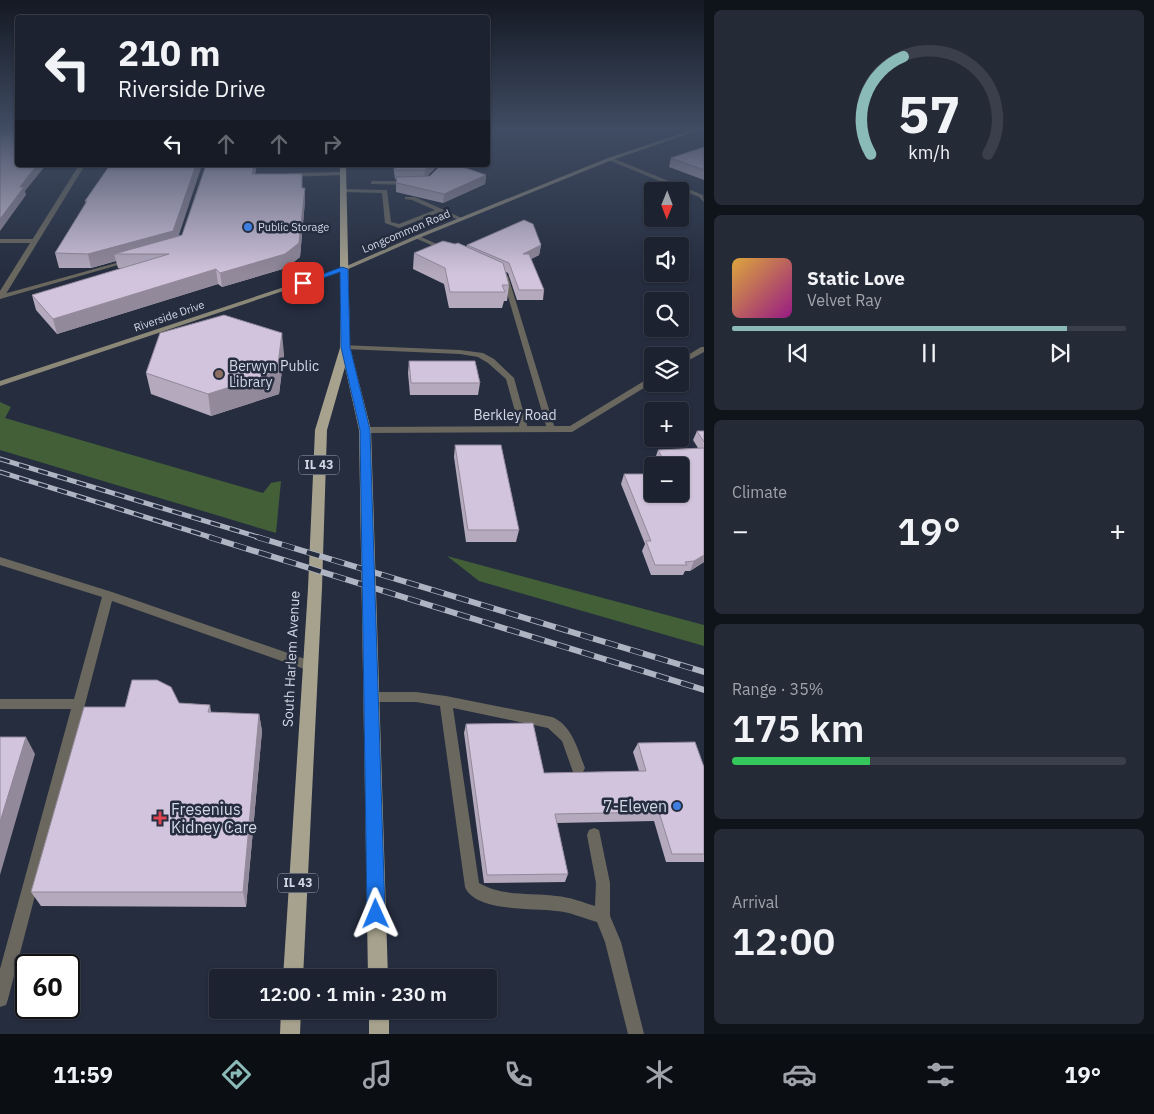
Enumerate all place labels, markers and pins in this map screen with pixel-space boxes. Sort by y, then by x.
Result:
place label: Public Storage [258,220,329,234]
marker: Public Storage [242,221,254,233]
pin [282,262,324,304]
place label: Berwyn Public Library [229,357,319,391]
marker: Berwyn Public Library [213,368,225,380]
place label: 7-Eleven [603,796,667,816]
place label: Fresenius Kidney Care [171,799,257,837]
marker: 7-Eleven [671,800,683,812]
marker: Fresenius Kidney Care [153,811,167,825]

